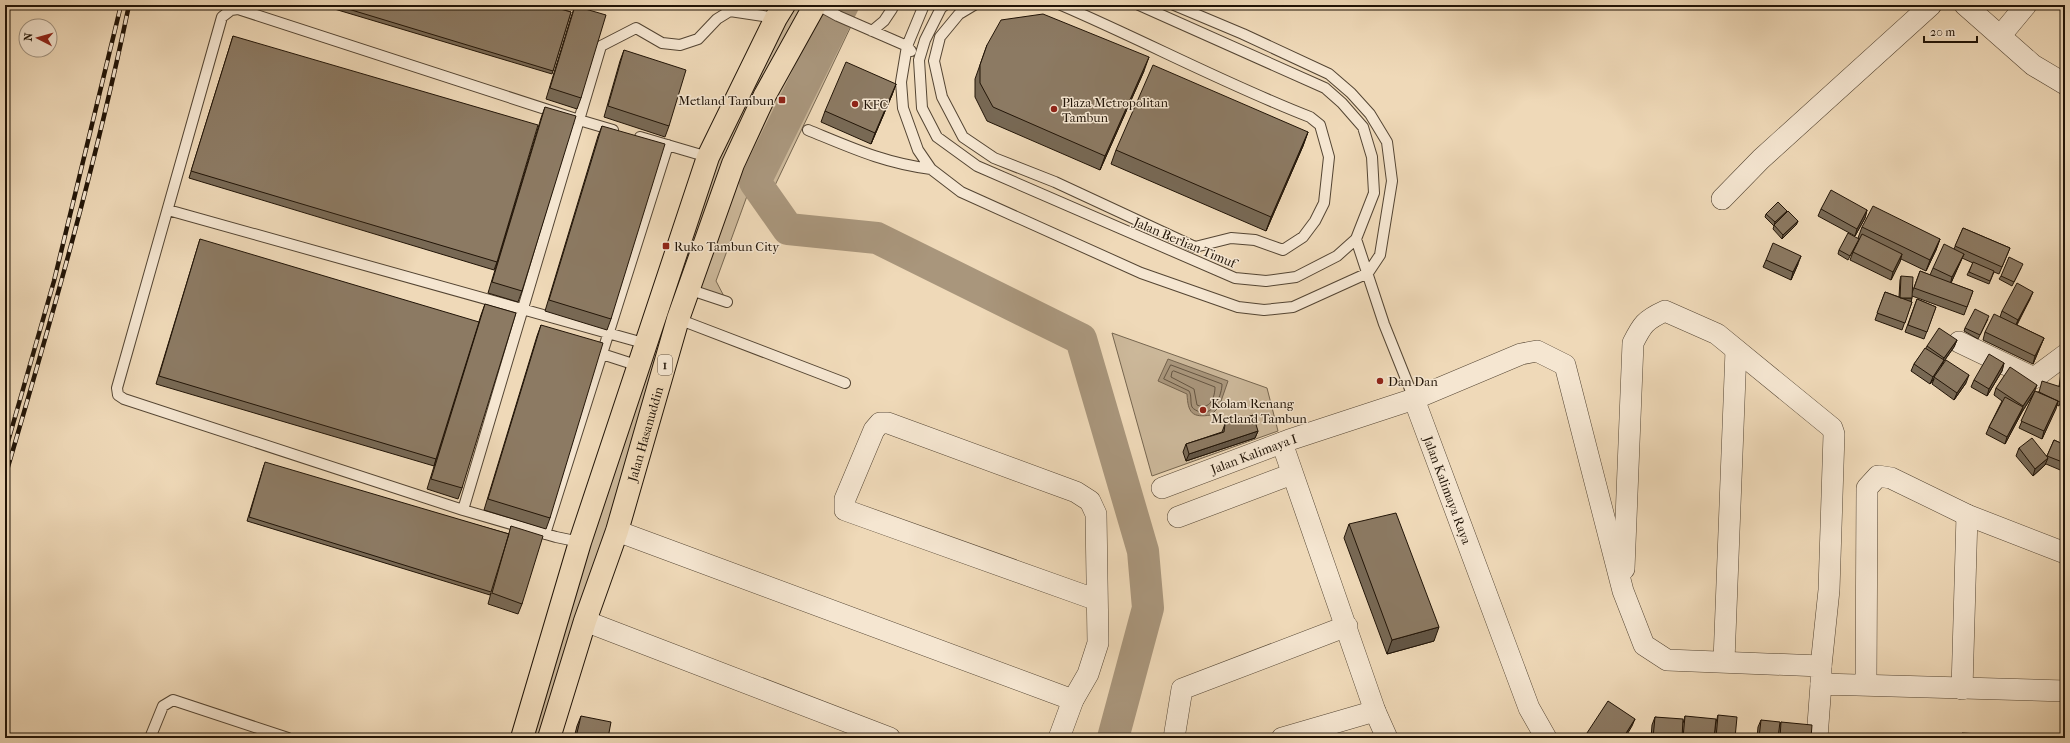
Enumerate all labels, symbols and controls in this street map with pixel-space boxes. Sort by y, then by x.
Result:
north arrow [18,18,58,58]
scale bar [1924,18,1977,44]
text: 20 m [1930,25,1955,39]
text: N [22,32,36,42]
place label: Metland Tambun [678,93,774,108]
marker: Metland Tambun [777,95,787,105]
place label: Plaza Metropolitan Tambun [1062,95,1168,125]
place label: KFC [863,97,888,112]
marker: KFC [850,99,860,109]
marker: Plaza Metropolitan Tambun [1049,104,1059,114]
street label: Jalan Berlian Timuf [1131,214,1241,272]
place label: Ruko Tambun City [674,239,780,254]
marker: Ruko Tambun City [661,241,671,251]
road number: 1 [658,355,672,375]
place label: Dan Dan [1388,374,1438,389]
marker: Dan Dan [1375,376,1385,386]
street label: Jalan Hasanuddin [624,384,666,484]
place label: Kolam Renang Metland Tambun [1211,396,1307,426]
marker: Kolam Renang Metland Tambun [1198,405,1208,415]
street label: Jalan Kalimaya I [1208,431,1299,477]
street label: Jalan Kalimaya Raya [1420,433,1475,547]

